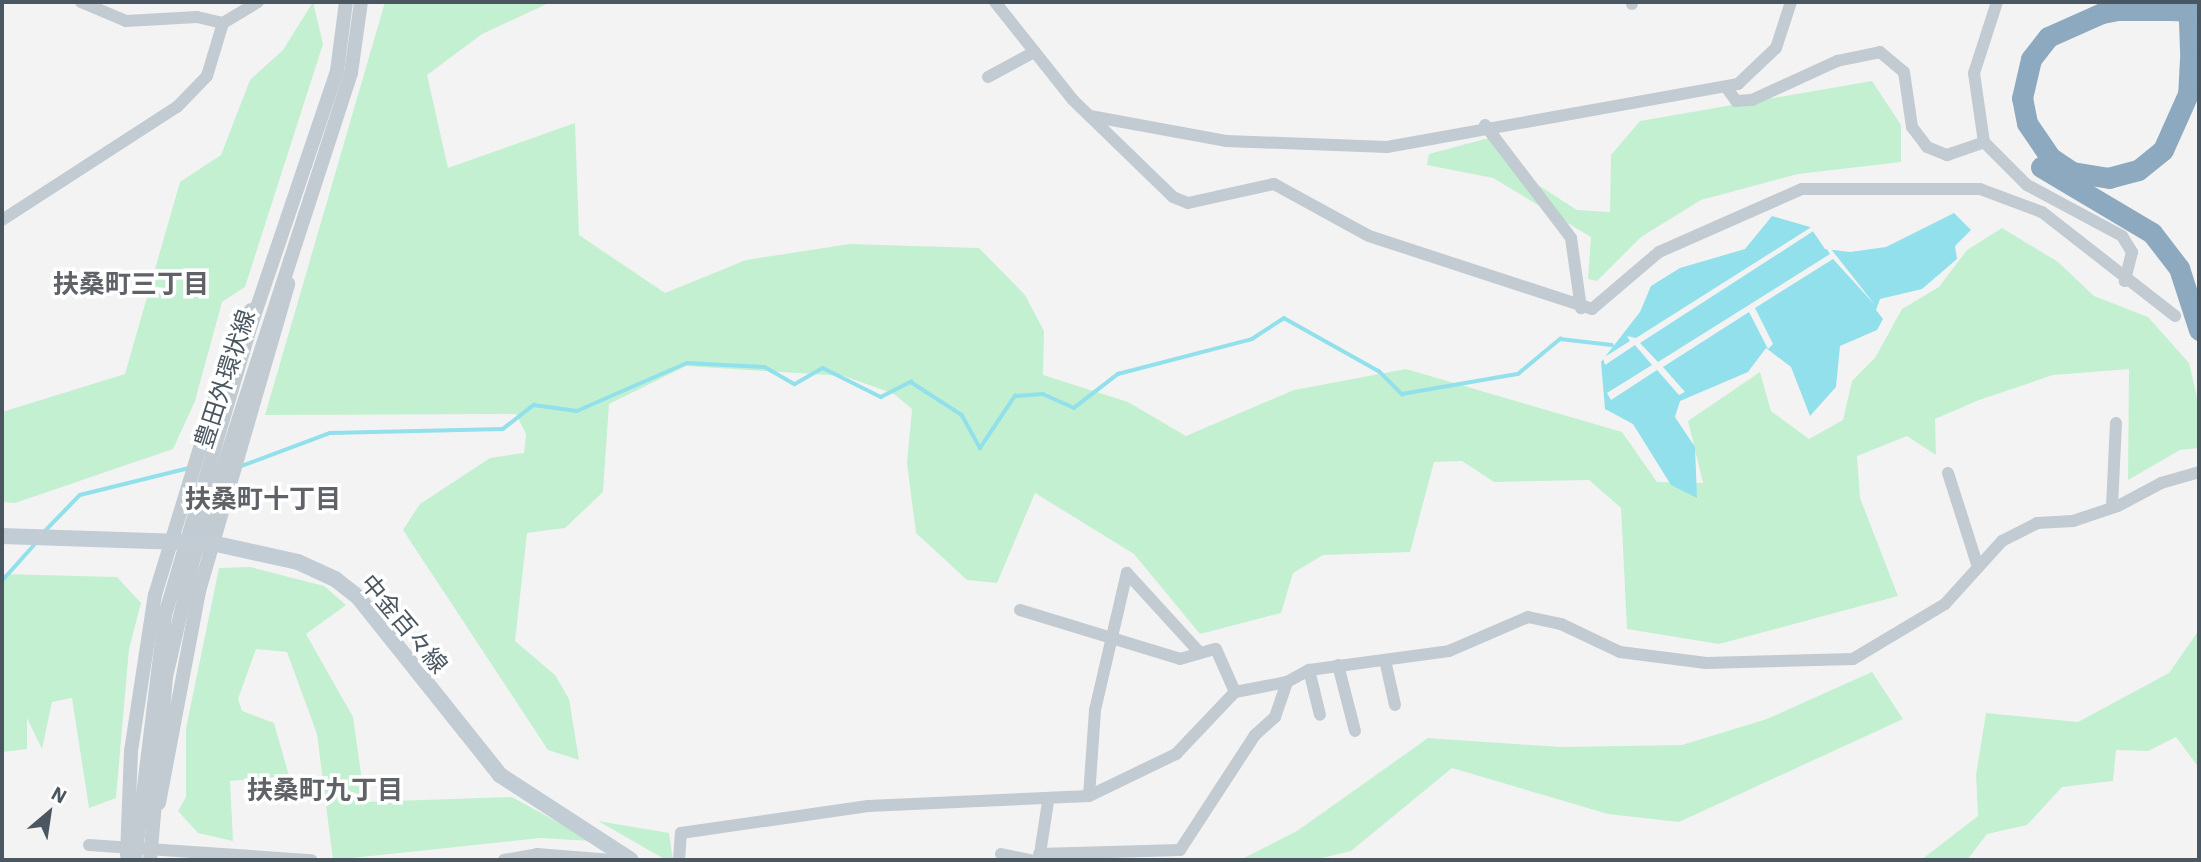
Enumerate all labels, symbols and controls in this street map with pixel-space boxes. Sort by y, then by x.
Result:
district label: 扶桑町三丁目 [53,268,209,300]
street label: 豊田外環状線 [189,306,261,452]
district label: 扶桑町十丁目 [185,483,341,515]
street label: 中金百々線 [354,569,454,679]
district label: 扶桑町九丁目 [247,774,403,806]
north arrow [14,778,84,848]
text: N [47,781,71,808]

